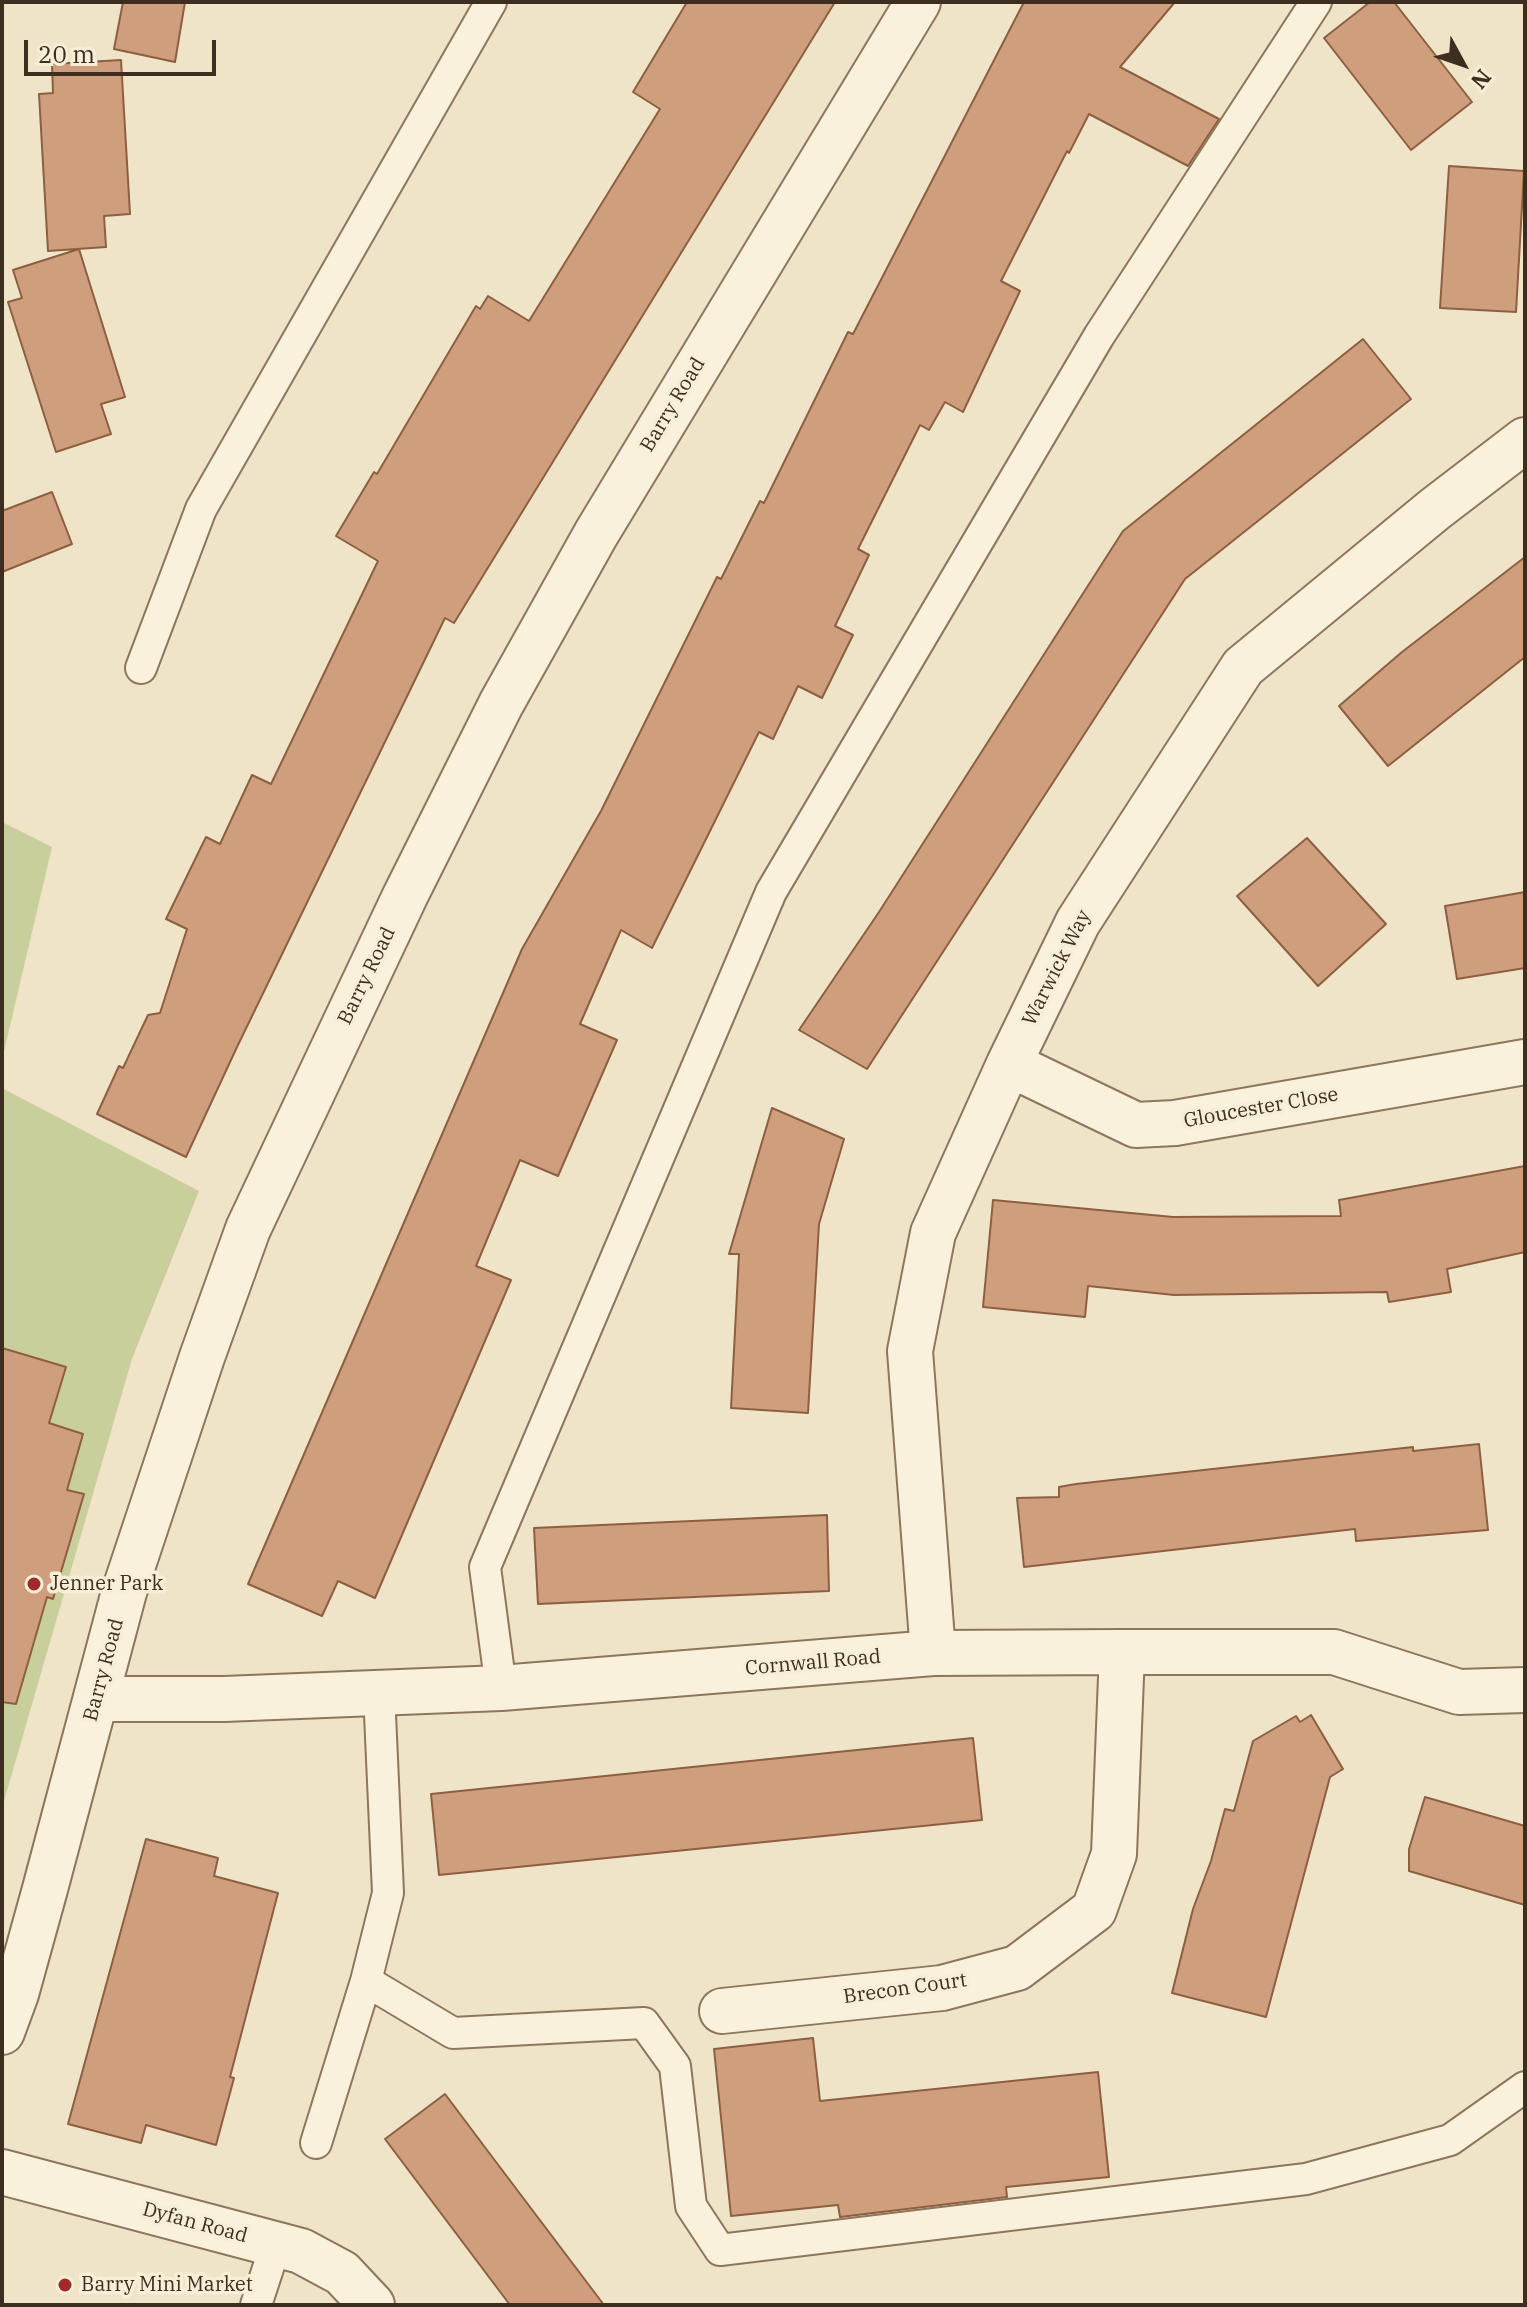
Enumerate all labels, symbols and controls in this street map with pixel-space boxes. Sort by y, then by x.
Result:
scale bar [28,24,220,74]
north arrow [1423,24,1503,104]
text: 20 m [38,38,95,70]
text: N [1465,64,1498,96]
street label: Barry Road [636,354,710,456]
street label: Warwick Way [1018,906,1096,1030]
street label: Barry Road [333,923,401,1029]
street label: Gloucester Close [1182,1083,1340,1133]
place label: Jenner Park [50,1572,163,1596]
marker: Jenner Park [25,1575,43,1593]
street label: Barry Road [79,1616,129,1724]
street label: Cornwall Road [744,1645,882,1681]
street label: Brecon Court [842,1968,968,2010]
street label: Dyfan Road [140,2197,250,2249]
place label: Barry Mini Market [81,2273,253,2297]
marker: Barry Mini Market [56,2276,74,2294]

